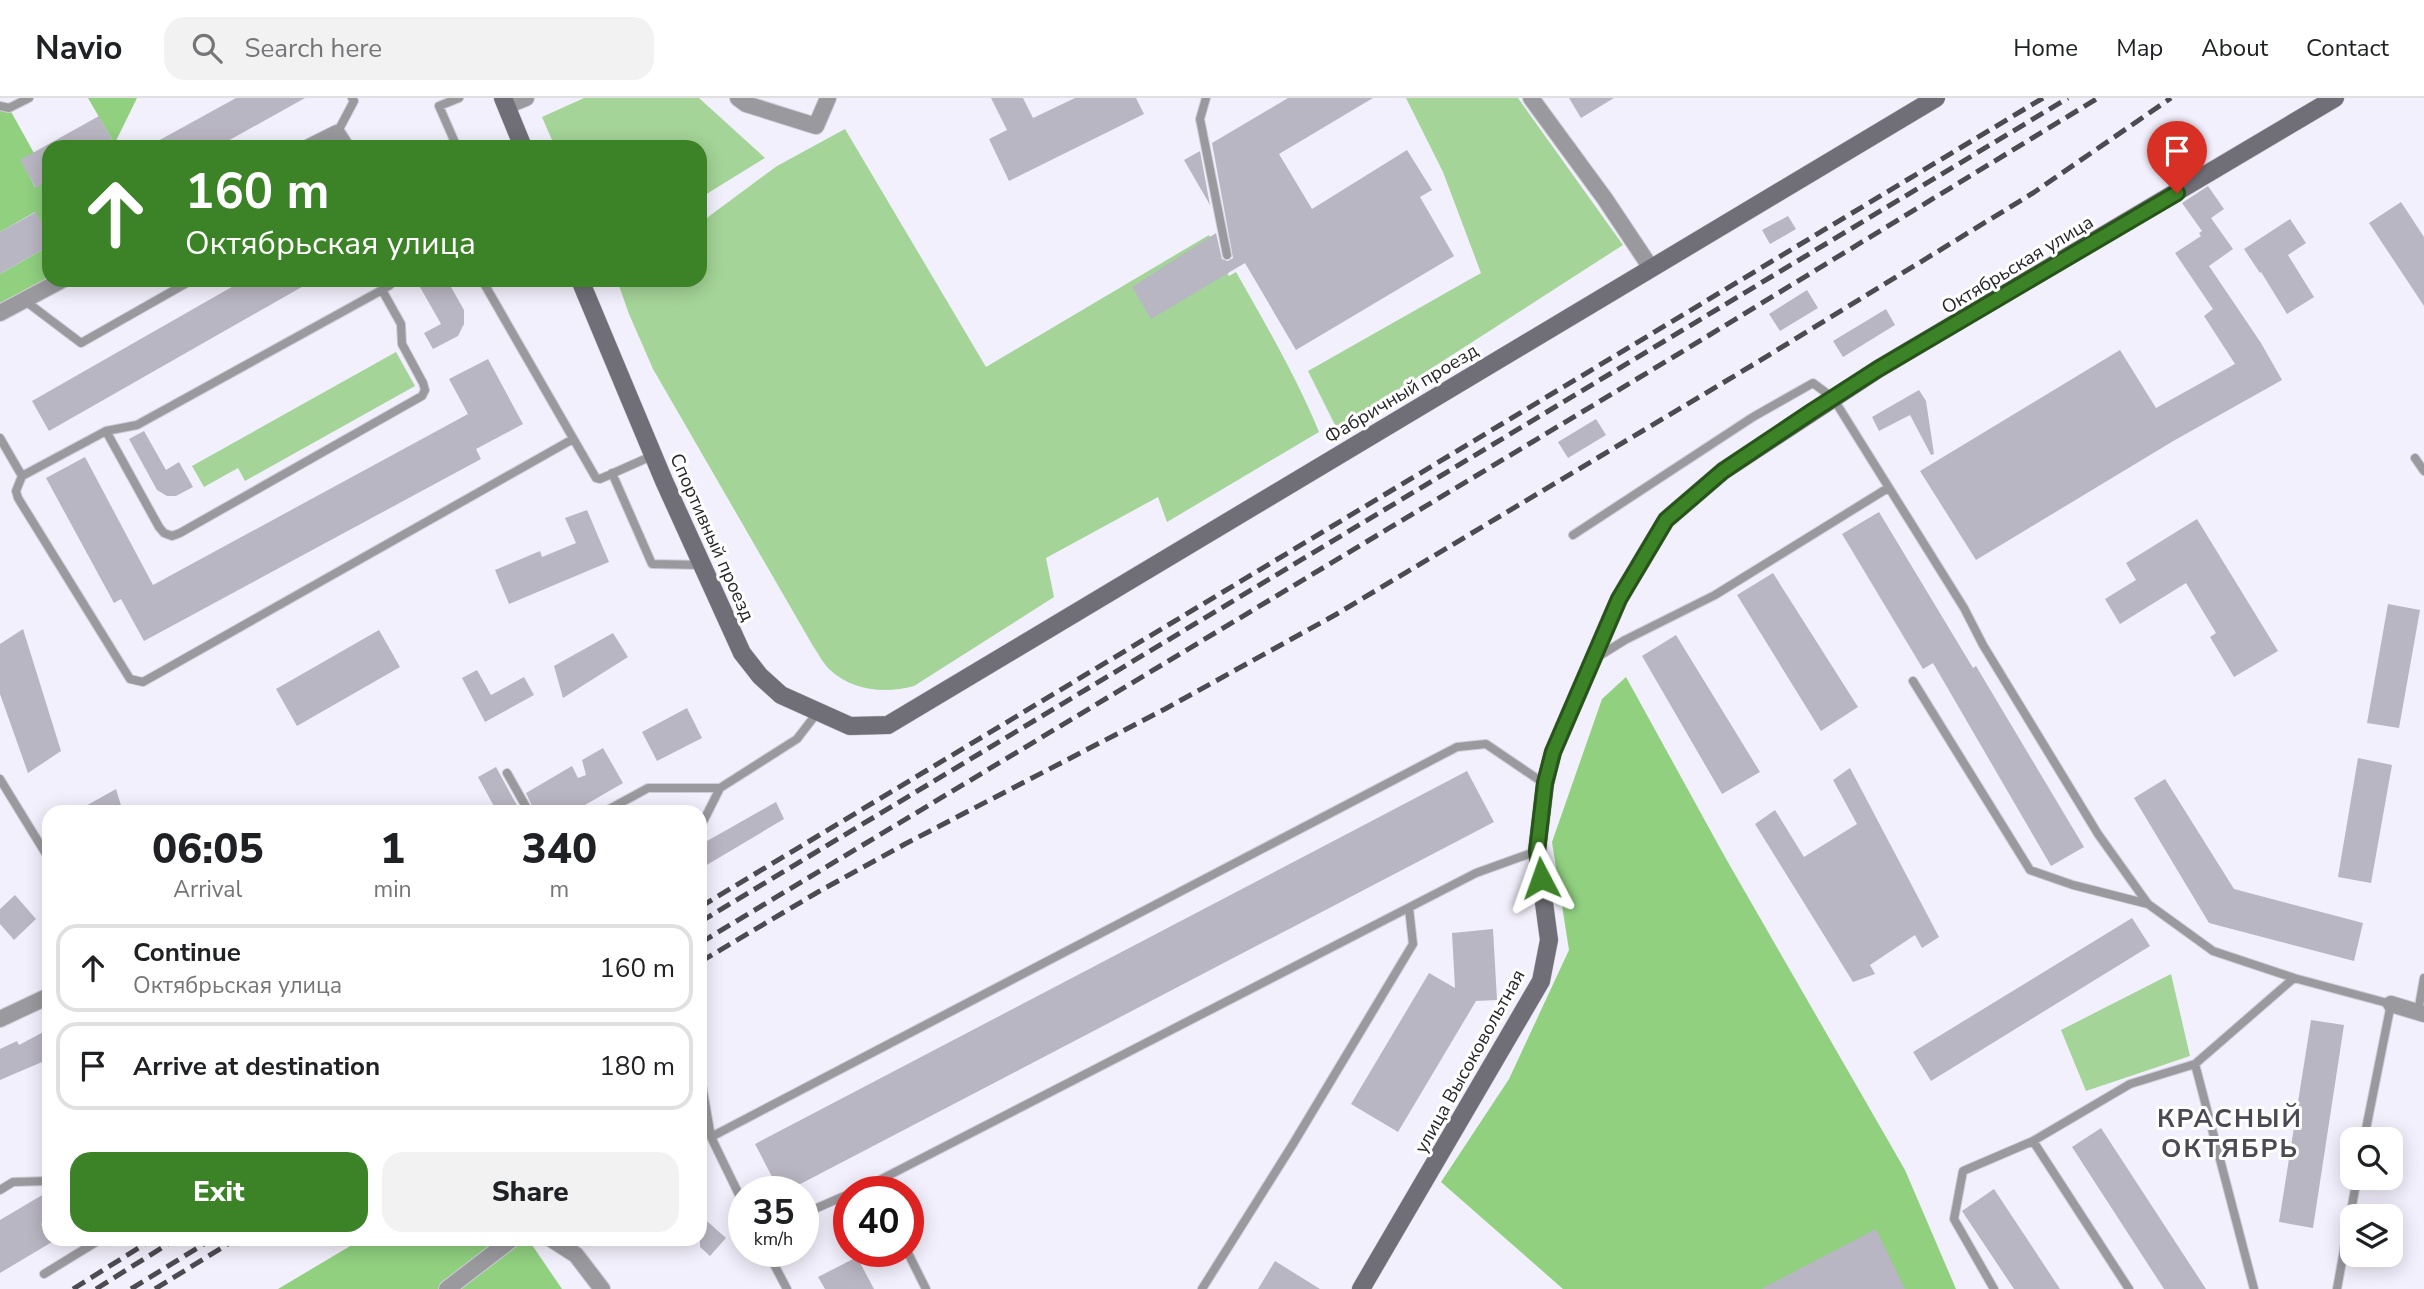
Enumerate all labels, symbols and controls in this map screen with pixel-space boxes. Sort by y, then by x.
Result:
search box [164,17,654,80]
text: Navio [35,26,122,71]
icon: search [188,29,226,67]
text: Search here [244,31,382,66]
text: Home [2013,32,2078,64]
text: Map [2116,32,2163,64]
text: About [2201,32,2268,64]
text: Contact [2306,32,2389,64]
pin [2147,121,2207,193]
icon: arrive [2158,132,2196,170]
text: 160 m [185,158,329,225]
icon: ahead [70,168,161,259]
street label: Октябрьская улица [1937,209,2098,321]
text: Октябрьская улица [185,222,476,265]
street label: Фабричный проезд [1320,338,1483,450]
street label: Спортивный проезд [663,449,761,625]
text: 06:05 [152,821,264,878]
text: 1 [380,821,405,878]
text: 340 [522,821,597,878]
position arrow [1504,841,1578,915]
text: Arrival [173,874,242,905]
text: min [374,874,412,905]
text: m [549,874,569,905]
text: Continue [133,935,241,970]
icon: ahead [74,949,112,987]
text: 160 m [599,951,675,986]
street label: улица Высоковольтная [1408,965,1531,1158]
text: Октябрьская улица [133,970,342,1001]
icon: arrive [74,1047,112,1085]
text: Arrive at destination [133,1049,380,1084]
text: 180 m [599,1049,675,1084]
district label: КРАСНЫЙ ОКТЯБРЬ [2157,1101,2303,1166]
map controls [2340,1127,2403,1267]
button: search [2340,1127,2403,1190]
button: Exit [70,1152,368,1232]
button: Share [382,1152,679,1232]
speed limit sign: 40 [833,1176,924,1267]
text: 35 [752,1189,795,1236]
button: layers [2340,1204,2403,1267]
text: km/h [754,1227,793,1251]

